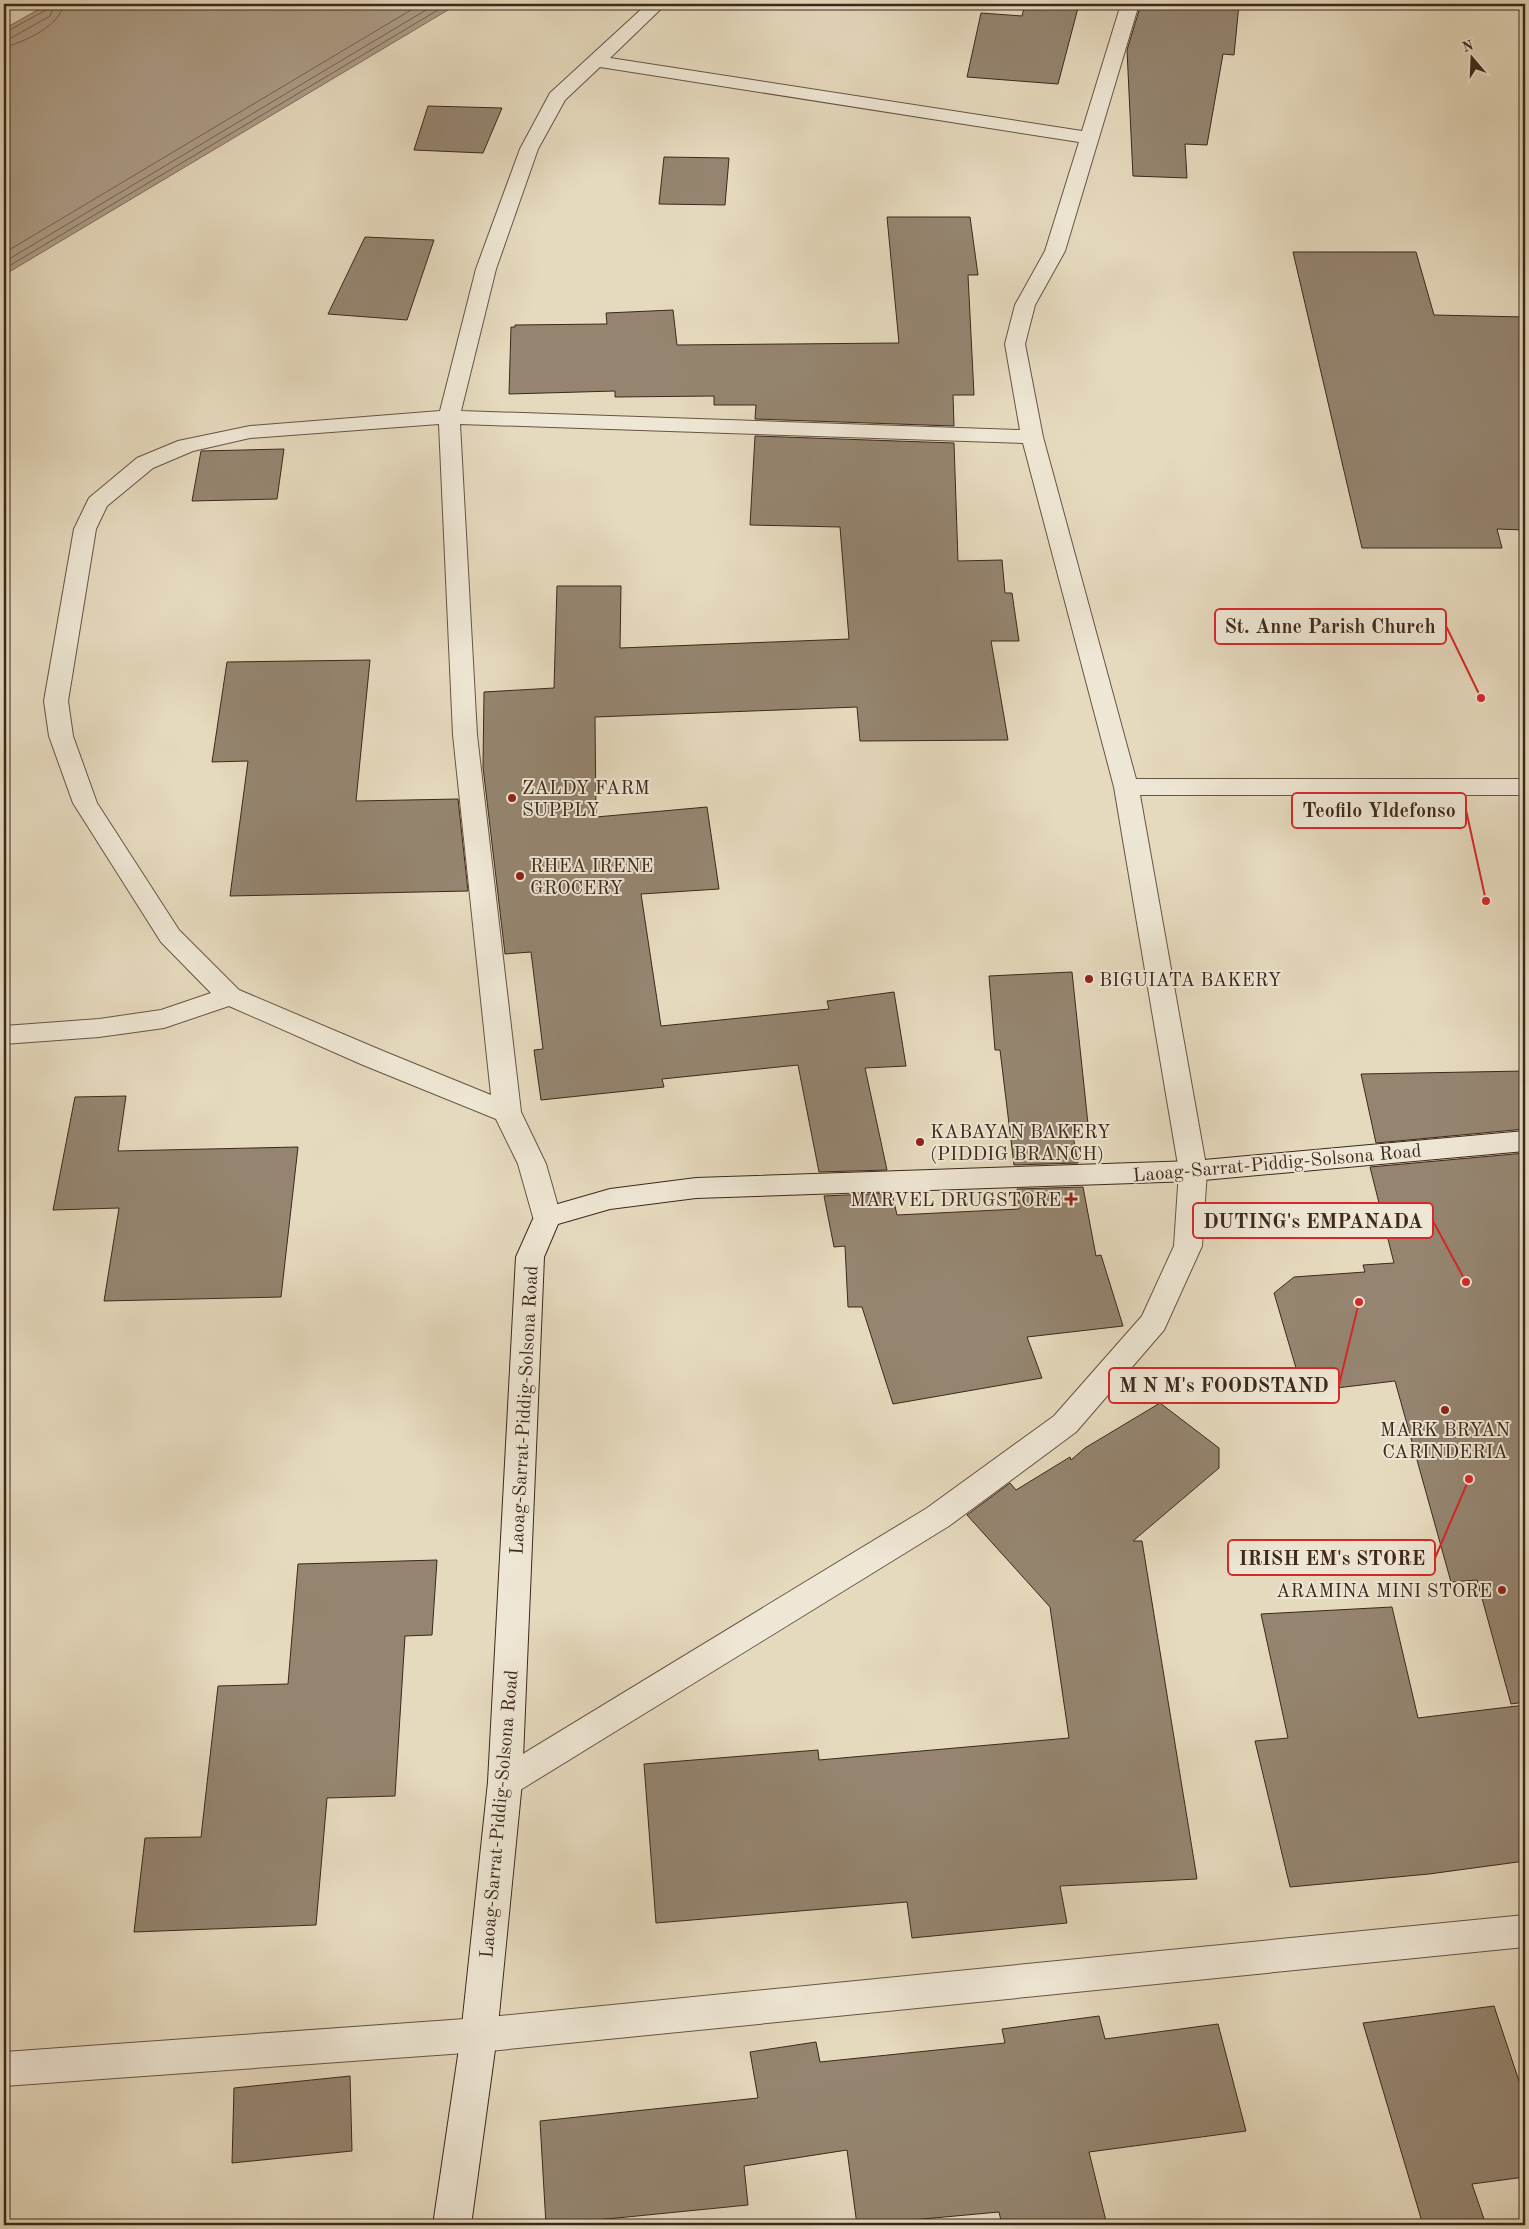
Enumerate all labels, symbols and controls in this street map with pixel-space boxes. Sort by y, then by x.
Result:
north arrow [1446,32,1496,82]
text: N [1461,38,1476,55]
callout: St. Anne Parish Church [1215,609,1446,644]
text: St. Anne Parish Church [1224,618,1436,638]
place label: ZALDY FARM SUPPLY [522,780,650,821]
marker: ZALDY FARM SUPPLY [506,792,518,804]
callout: Teofilo Yldefonso [1292,793,1466,828]
text: Teofilo Yldefonso [1302,802,1456,822]
place label: RHEA IRENE GROCERY [530,858,653,899]
marker: RHEA IRENE GROCERY [514,870,526,882]
place label: BIGUIATA BAKERY [1099,972,1281,991]
marker: BIGUIATA BAKERY [1083,973,1095,985]
place label: KABAYAN BAKERY (PIDDIG BRANCH) [930,1124,1111,1165]
marker: KABAYAN BAKERY (PIDDIG BRANCH) [914,1136,926,1148]
street label: Laoag-Sarrat-Piddig-Solsona Road [1132,1142,1422,1187]
place label: MARVEL DRUGSTORE [850,1192,1061,1211]
marker: MARVEL DRUGSTORE [1065,1193,1077,1205]
callout: DUTING's EMPANADA [1193,1203,1433,1238]
text: DUTING's EMPANADA [1203,1213,1423,1233]
street label: Laoag-Sarrat-Piddig-Solsona Road [508,1265,543,1555]
callout: M N M's FOODSTAND [1109,1368,1339,1403]
text: M N M's FOODSTAND [1119,1377,1329,1397]
marker: MARK BRYAN CARINDERIA [1439,1404,1451,1416]
place label: MARK BRYAN CARINDERIA [1380,1422,1511,1463]
callout: IRISH EM's STORE [1228,1540,1435,1575]
text: IRISH EM's STORE [1239,1550,1425,1570]
place label: ARAMINA MINI STORE [1276,1583,1492,1602]
marker: ARAMINA MINI STORE [1496,1584,1508,1596]
street label: Laoag-Sarrat-Piddig-Solsona Road [478,1669,523,1959]

